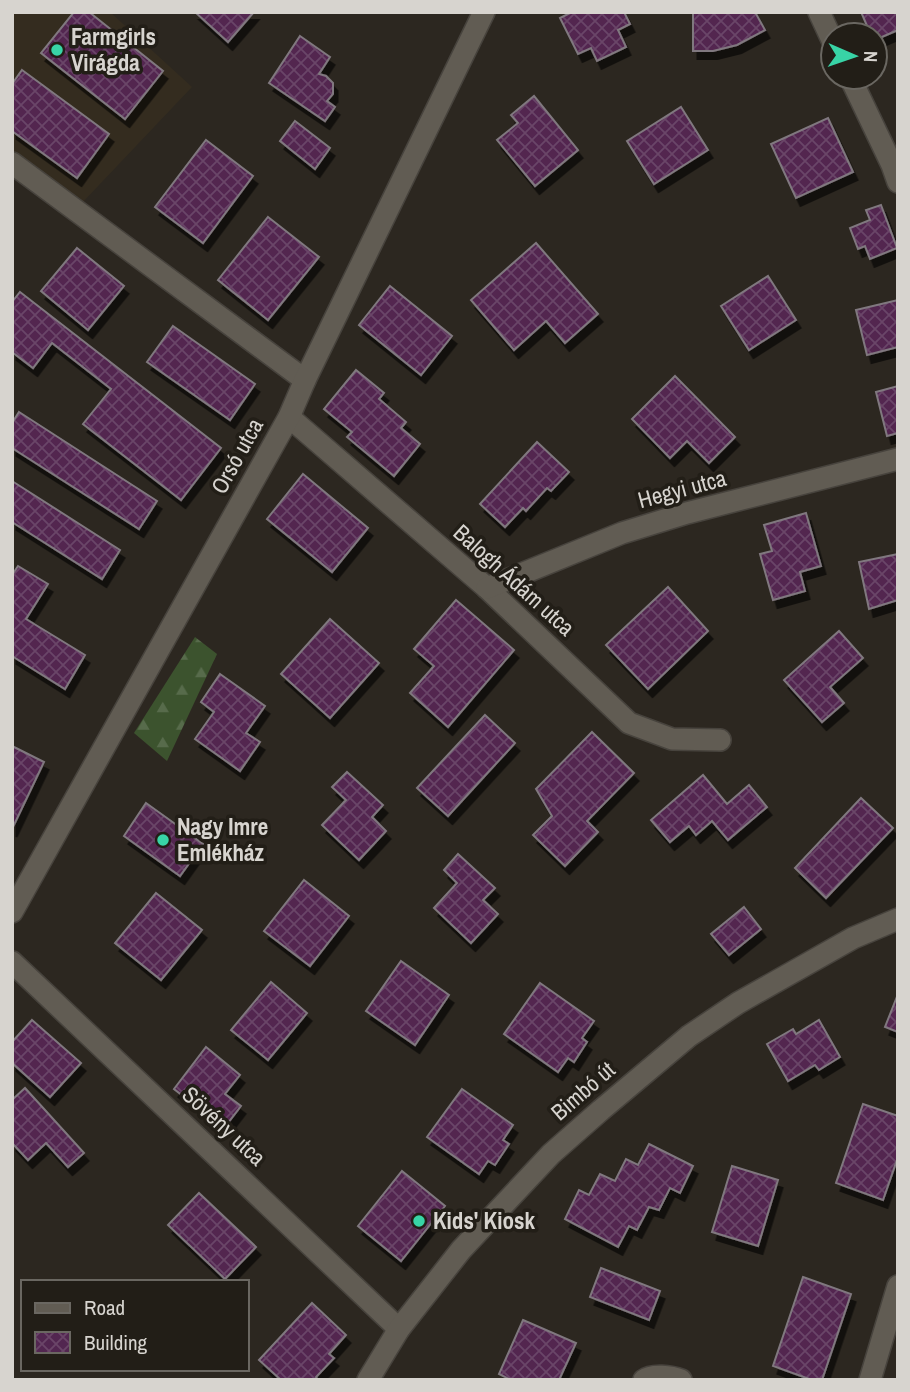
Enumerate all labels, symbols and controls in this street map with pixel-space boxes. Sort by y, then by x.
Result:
place label: Farmgirls Virágda [71,21,156,78]
north arrow [819,21,889,91]
marker: Farmgirls Virágda [49,42,65,58]
text: N [858,51,884,63]
street label: Orsó utca [203,412,270,499]
street label: Hegyi utca [634,462,730,515]
street label: Balogh Ádám utca [447,517,582,643]
place label: Nagy Imre Emlékház [177,811,268,868]
marker: Nagy Imre Emlékház [155,832,171,848]
street label: Bimbó út [544,1054,621,1127]
street label: Sövény utca [176,1079,273,1173]
place label: Kids' Kiosk [433,1205,535,1236]
marker: Kids' Kiosk [411,1213,427,1229]
legend [21,1280,248,1371]
text: Road [84,1293,125,1322]
text: Building [84,1328,148,1357]

